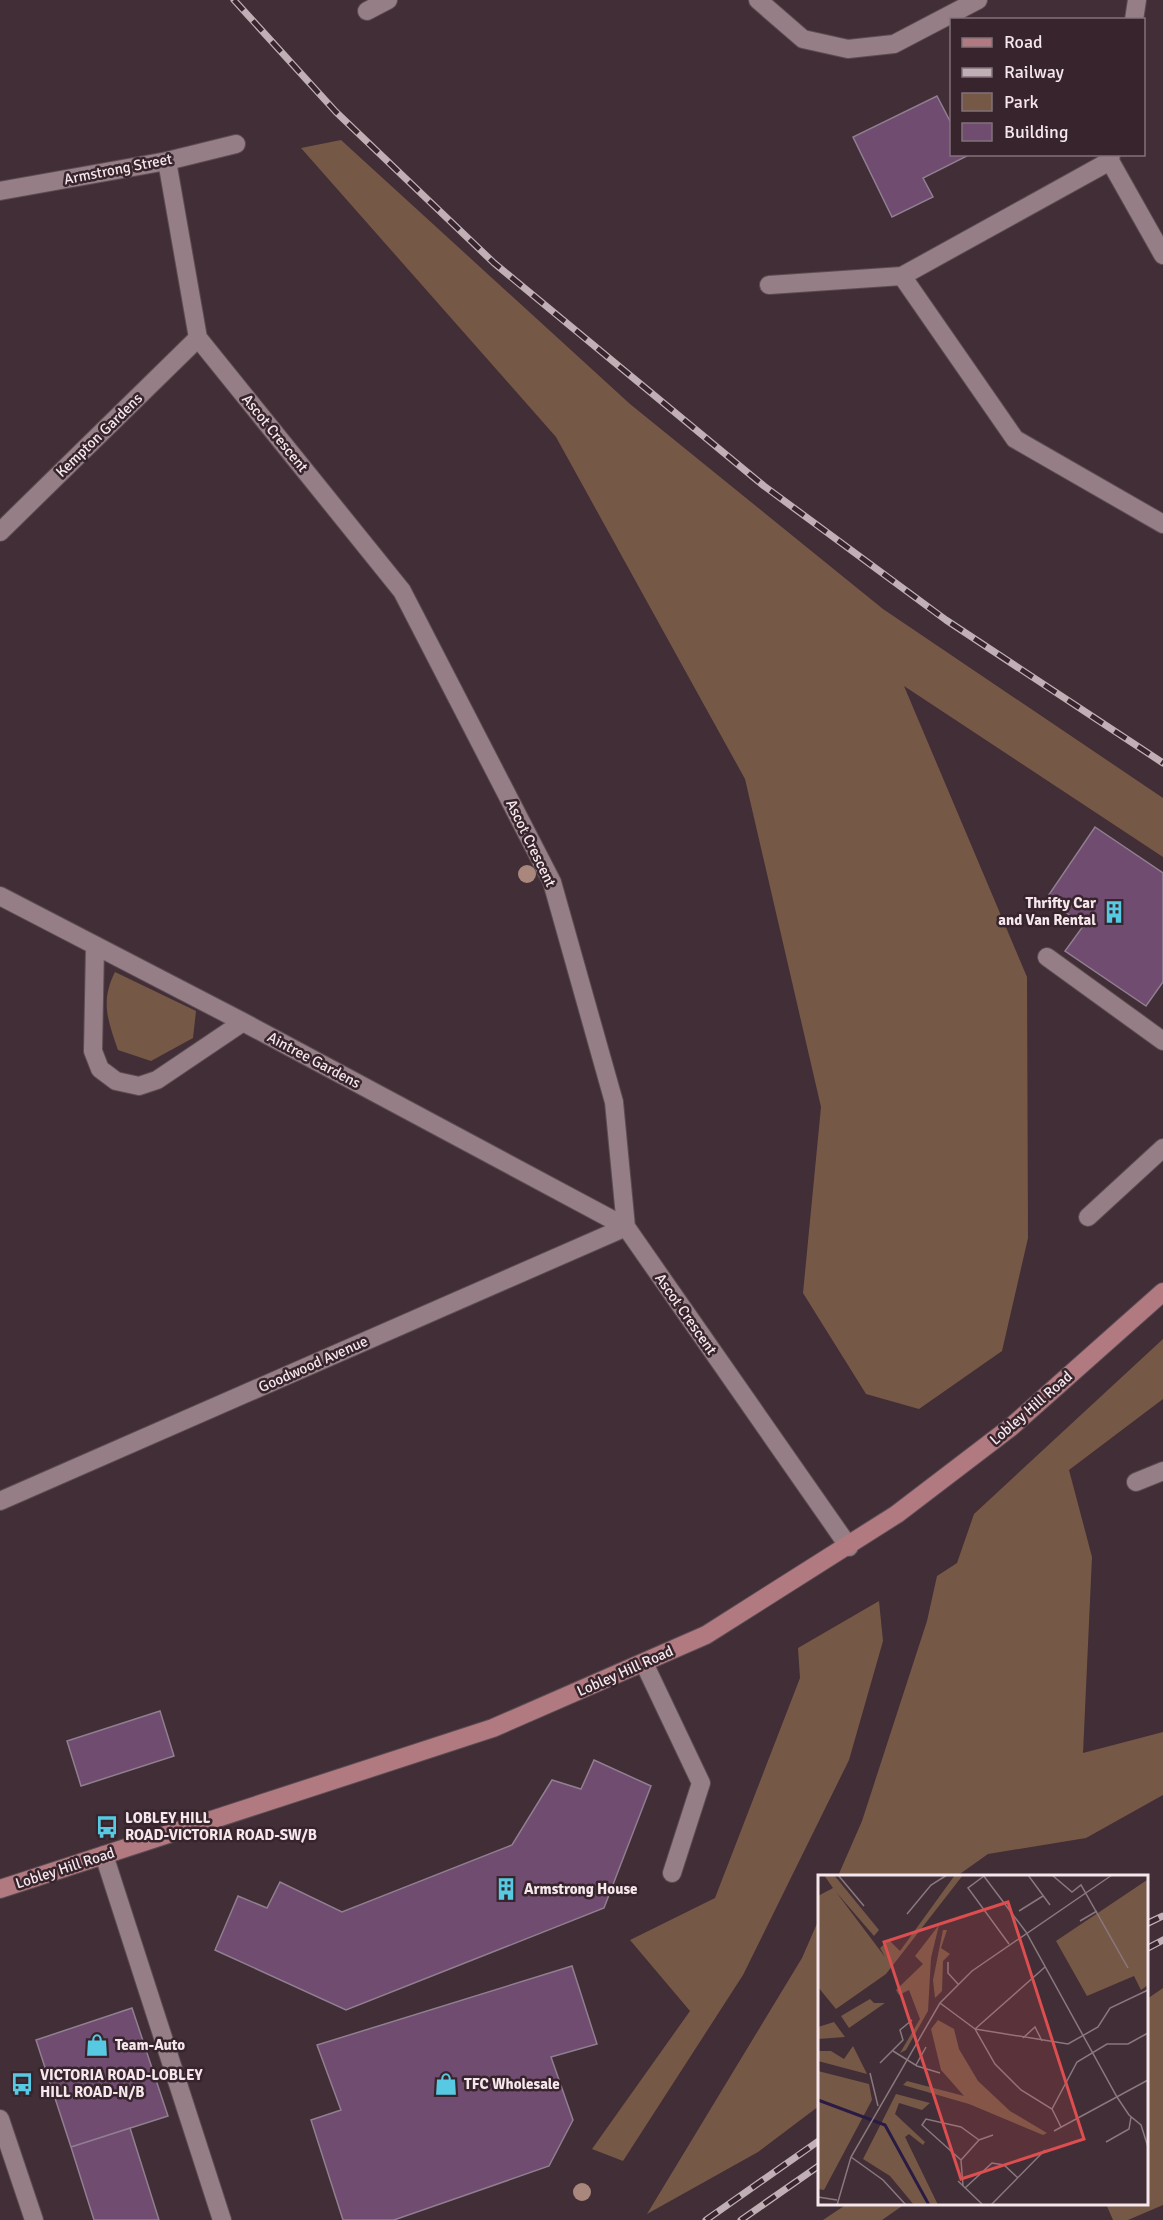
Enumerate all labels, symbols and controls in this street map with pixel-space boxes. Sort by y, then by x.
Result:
legend [950,18,1145,156]
text: Road [1004,31,1043,53]
text: Railway [1004,61,1065,83]
text: Park [1004,91,1039,113]
text: Building [1004,121,1068,143]
street label: Armstrong Street [62,150,174,188]
street label: Kempton Gardens [52,389,146,481]
street label: Ascot Crescent [238,390,312,476]
street label: Ascot Crescent [502,796,560,890]
place label: Thrifty Car and Van Rental [998,894,1096,929]
building icon: Thrifty Car and Van Rental [1101,899,1127,925]
street label: Aintree Gardens [264,1028,364,1092]
street label: Ascot Crescent [651,1270,721,1358]
street label: Goodwood Avenue [256,1332,370,1396]
street label: Lobley Hill Road [986,1367,1076,1449]
street label: Lobley Hill Road [574,1642,676,1700]
place label: LOBLEY HILL ROAD-VICTORIA ROAD-SW/B [125,1809,317,1844]
bus stop icon: LOBLEY HILL ROAD-VICTORIA ROAD-SW/B [94,1814,120,1840]
street label: Lobley Hill Road [13,1843,117,1893]
inset map [818,1875,1148,2205]
building icon: Armstrong House [493,1876,519,1902]
place label: Armstrong House [524,1880,637,1898]
shop icon: Team-Auto [84,2032,110,2058]
place label: Team-Auto [115,2036,185,2054]
place label: VICTORIA ROAD-LOBLEY HILL ROAD-N/B [40,2066,204,2101]
bus stop icon: VICTORIA ROAD-LOBLEY HILL ROAD-N/B [9,2071,35,2097]
shop icon: TFC Wholesale [433,2071,459,2097]
place label: TFC Wholesale [464,2075,560,2093]

